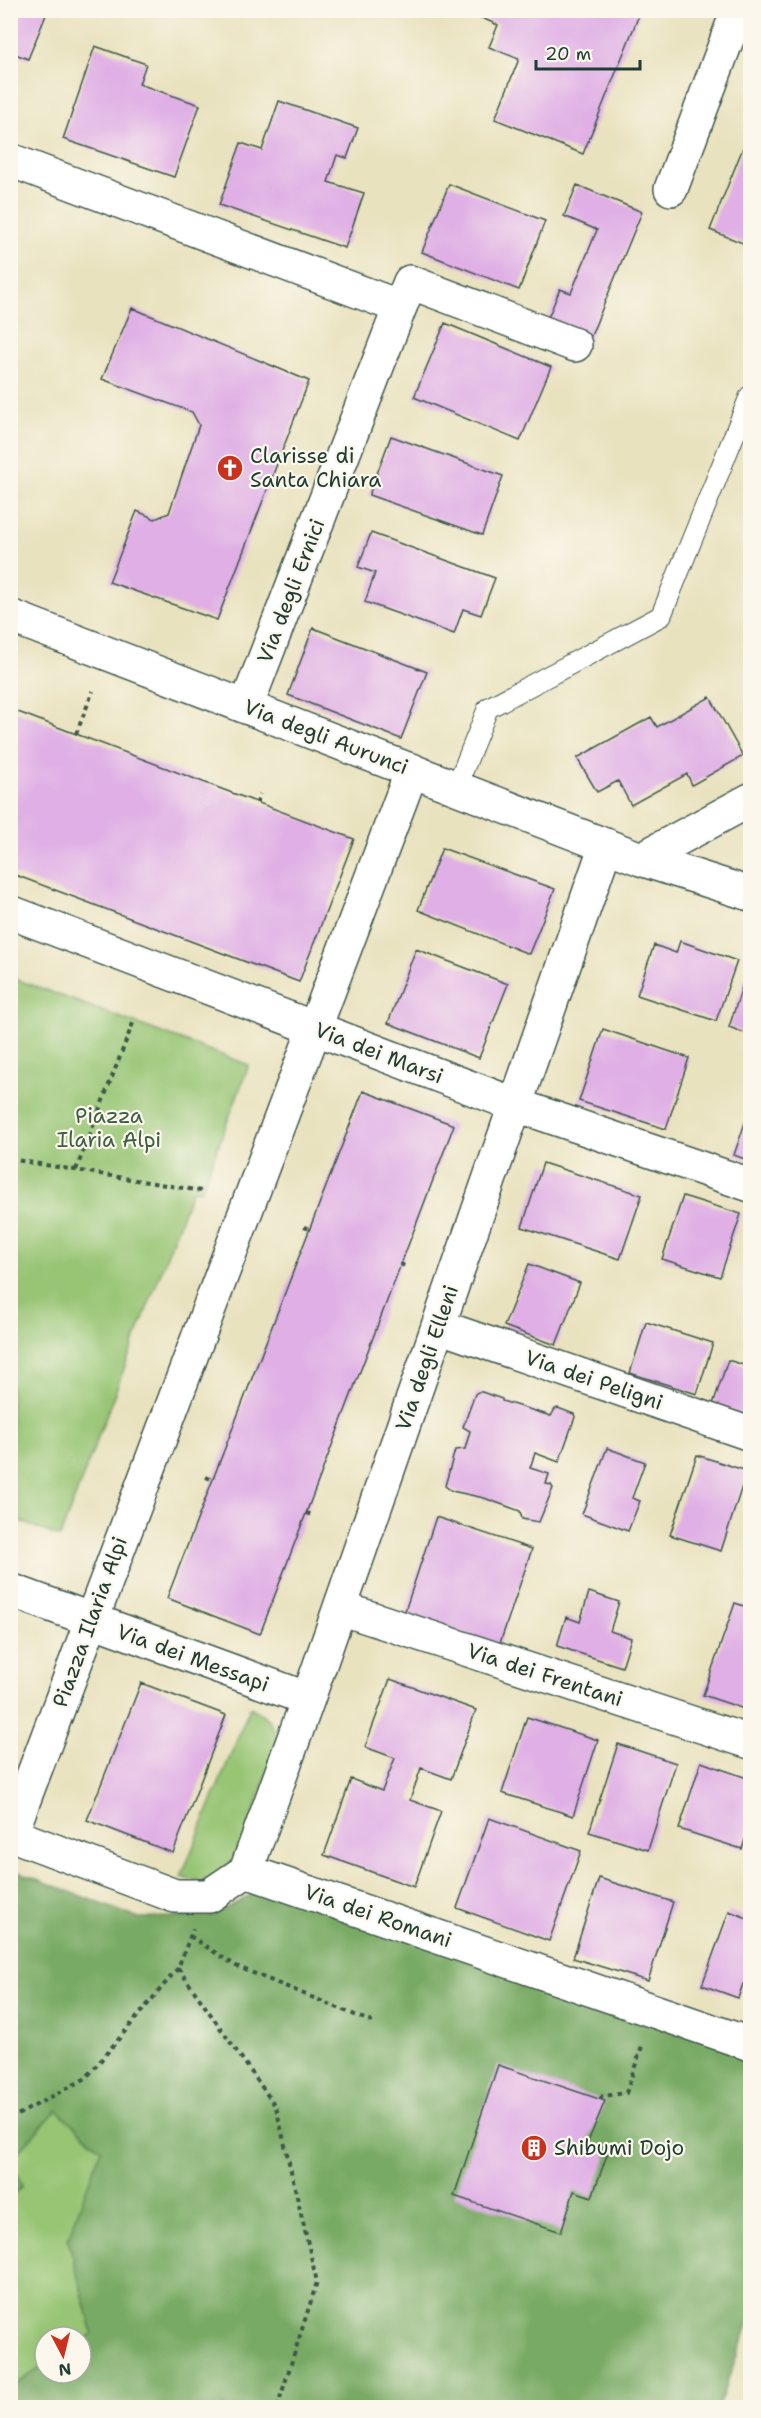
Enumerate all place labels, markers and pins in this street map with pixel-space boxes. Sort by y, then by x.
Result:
place label: Clarisse di Santa Chiara [250,442,381,494]
church icon: Clarisse di Santa Chiara [215,453,245,483]
building icon: Shibumi Dojo [519,2133,549,2163]
place label: Shibumi Dojo [554,2134,684,2162]

